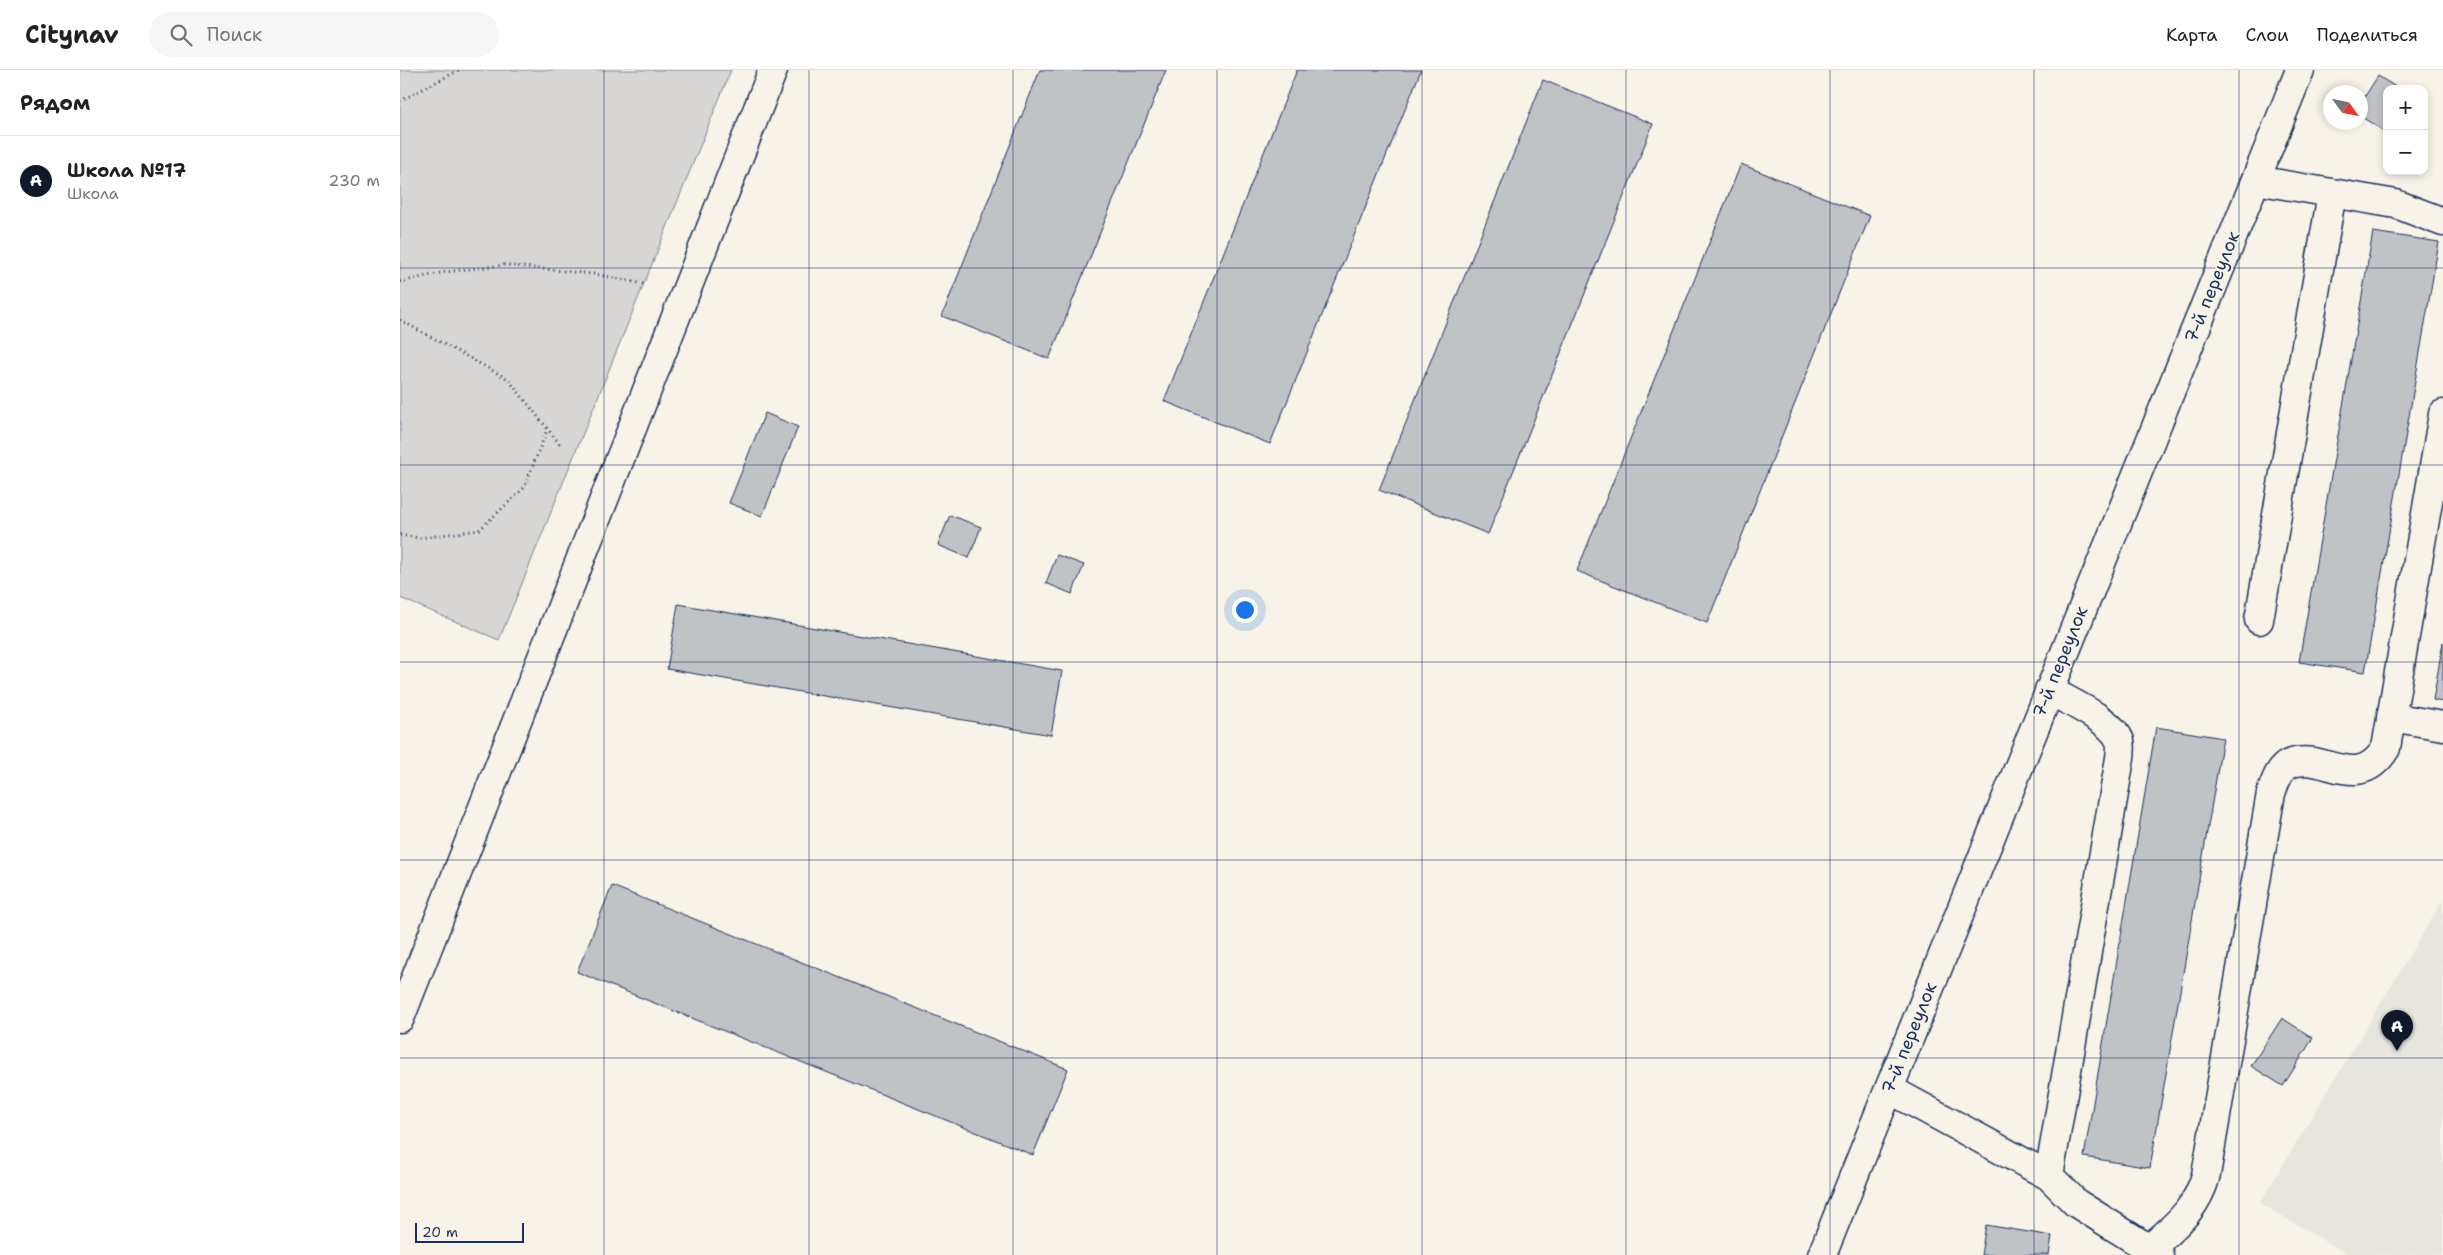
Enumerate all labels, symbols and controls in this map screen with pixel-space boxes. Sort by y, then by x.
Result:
search box [149,12,499,57]
text: Citynav [25,19,119,51]
icon: search [167,21,195,49]
text: Поиск [207,22,262,47]
text: Карта [2166,23,2217,47]
text: Слои [2245,23,2289,47]
text: Поделиться [2317,23,2418,47]
north arrow [2323,85,2368,130]
map controls [2383,85,2428,175]
button: + [2383,85,2428,130]
text: Рядом [20,89,90,117]
button: − [2383,130,2428,175]
text: Школа №17 [67,158,186,183]
text: A [30,170,42,191]
text: 230 m [328,170,380,191]
text: Школа [67,183,119,204]
street label: 7-й переулок [2179,227,2245,346]
your location [1232,597,1258,623]
street label: 7-й переулок [2027,602,2093,721]
street label: 7-й переулок [1876,978,1942,1097]
pin: A [2381,1010,2413,1051]
scale bar [415,1220,524,1243]
text: 20 m [422,1223,458,1241]

